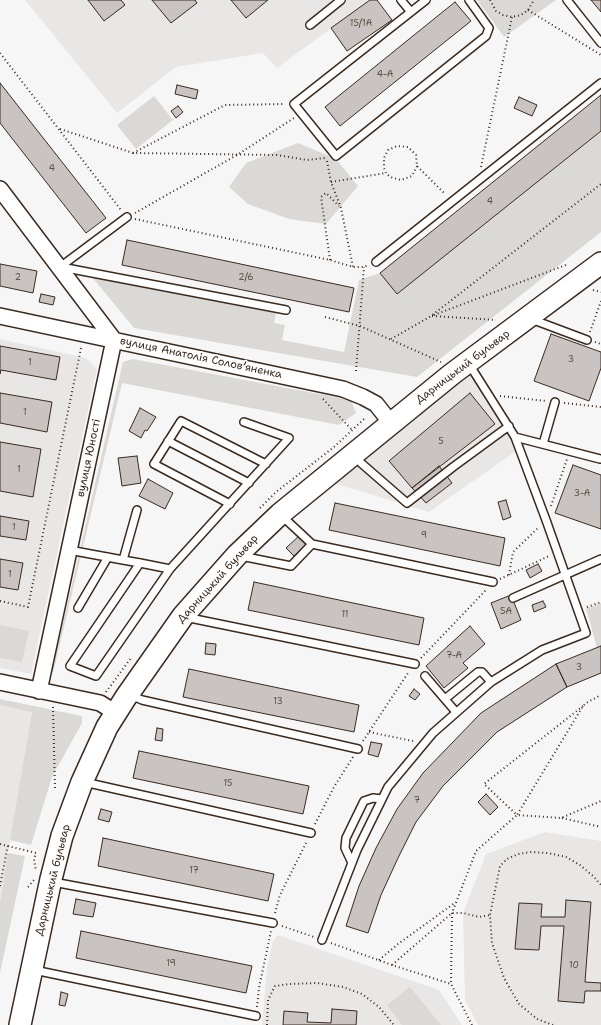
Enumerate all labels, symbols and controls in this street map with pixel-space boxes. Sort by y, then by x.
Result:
house number: 15/1А [350,19,372,29]
house number: 4-А [377,70,393,80]
house number: 4 [49,164,55,174]
house number: 4 [487,197,493,207]
house number: 2 [15,273,21,283]
house number: 2/6 [238,273,254,283]
street label: Дарницький бульвар [413,327,513,407]
street label: вулиця Анатолія Соловʼяненка [119,334,283,382]
house number: 3 [568,355,574,365]
house number: 1 [28,358,32,368]
house number: 1 [23,408,27,418]
street label: вулиця Юності [74,418,104,498]
house number: 5 [438,437,444,447]
house number: 1 [17,465,21,475]
house number: 3-А [574,489,590,499]
house number: 1 [12,523,16,533]
house number: 9 [421,531,427,541]
street label: Дарницький бульвар [175,532,261,626]
house number: 1 [8,570,12,580]
house number: 5А [500,607,512,617]
house number: 11 [341,610,349,620]
house number: 7-А [446,651,462,661]
house number: 3 [576,663,582,673]
house number: 13 [273,697,283,707]
house number: 15 [223,779,233,789]
house number: 7 [414,796,420,806]
street label: Дарницький бульвар [33,823,73,937]
house number: 17 [189,866,199,876]
house number: 19 [166,959,176,969]
house number: 10 [569,961,579,971]

